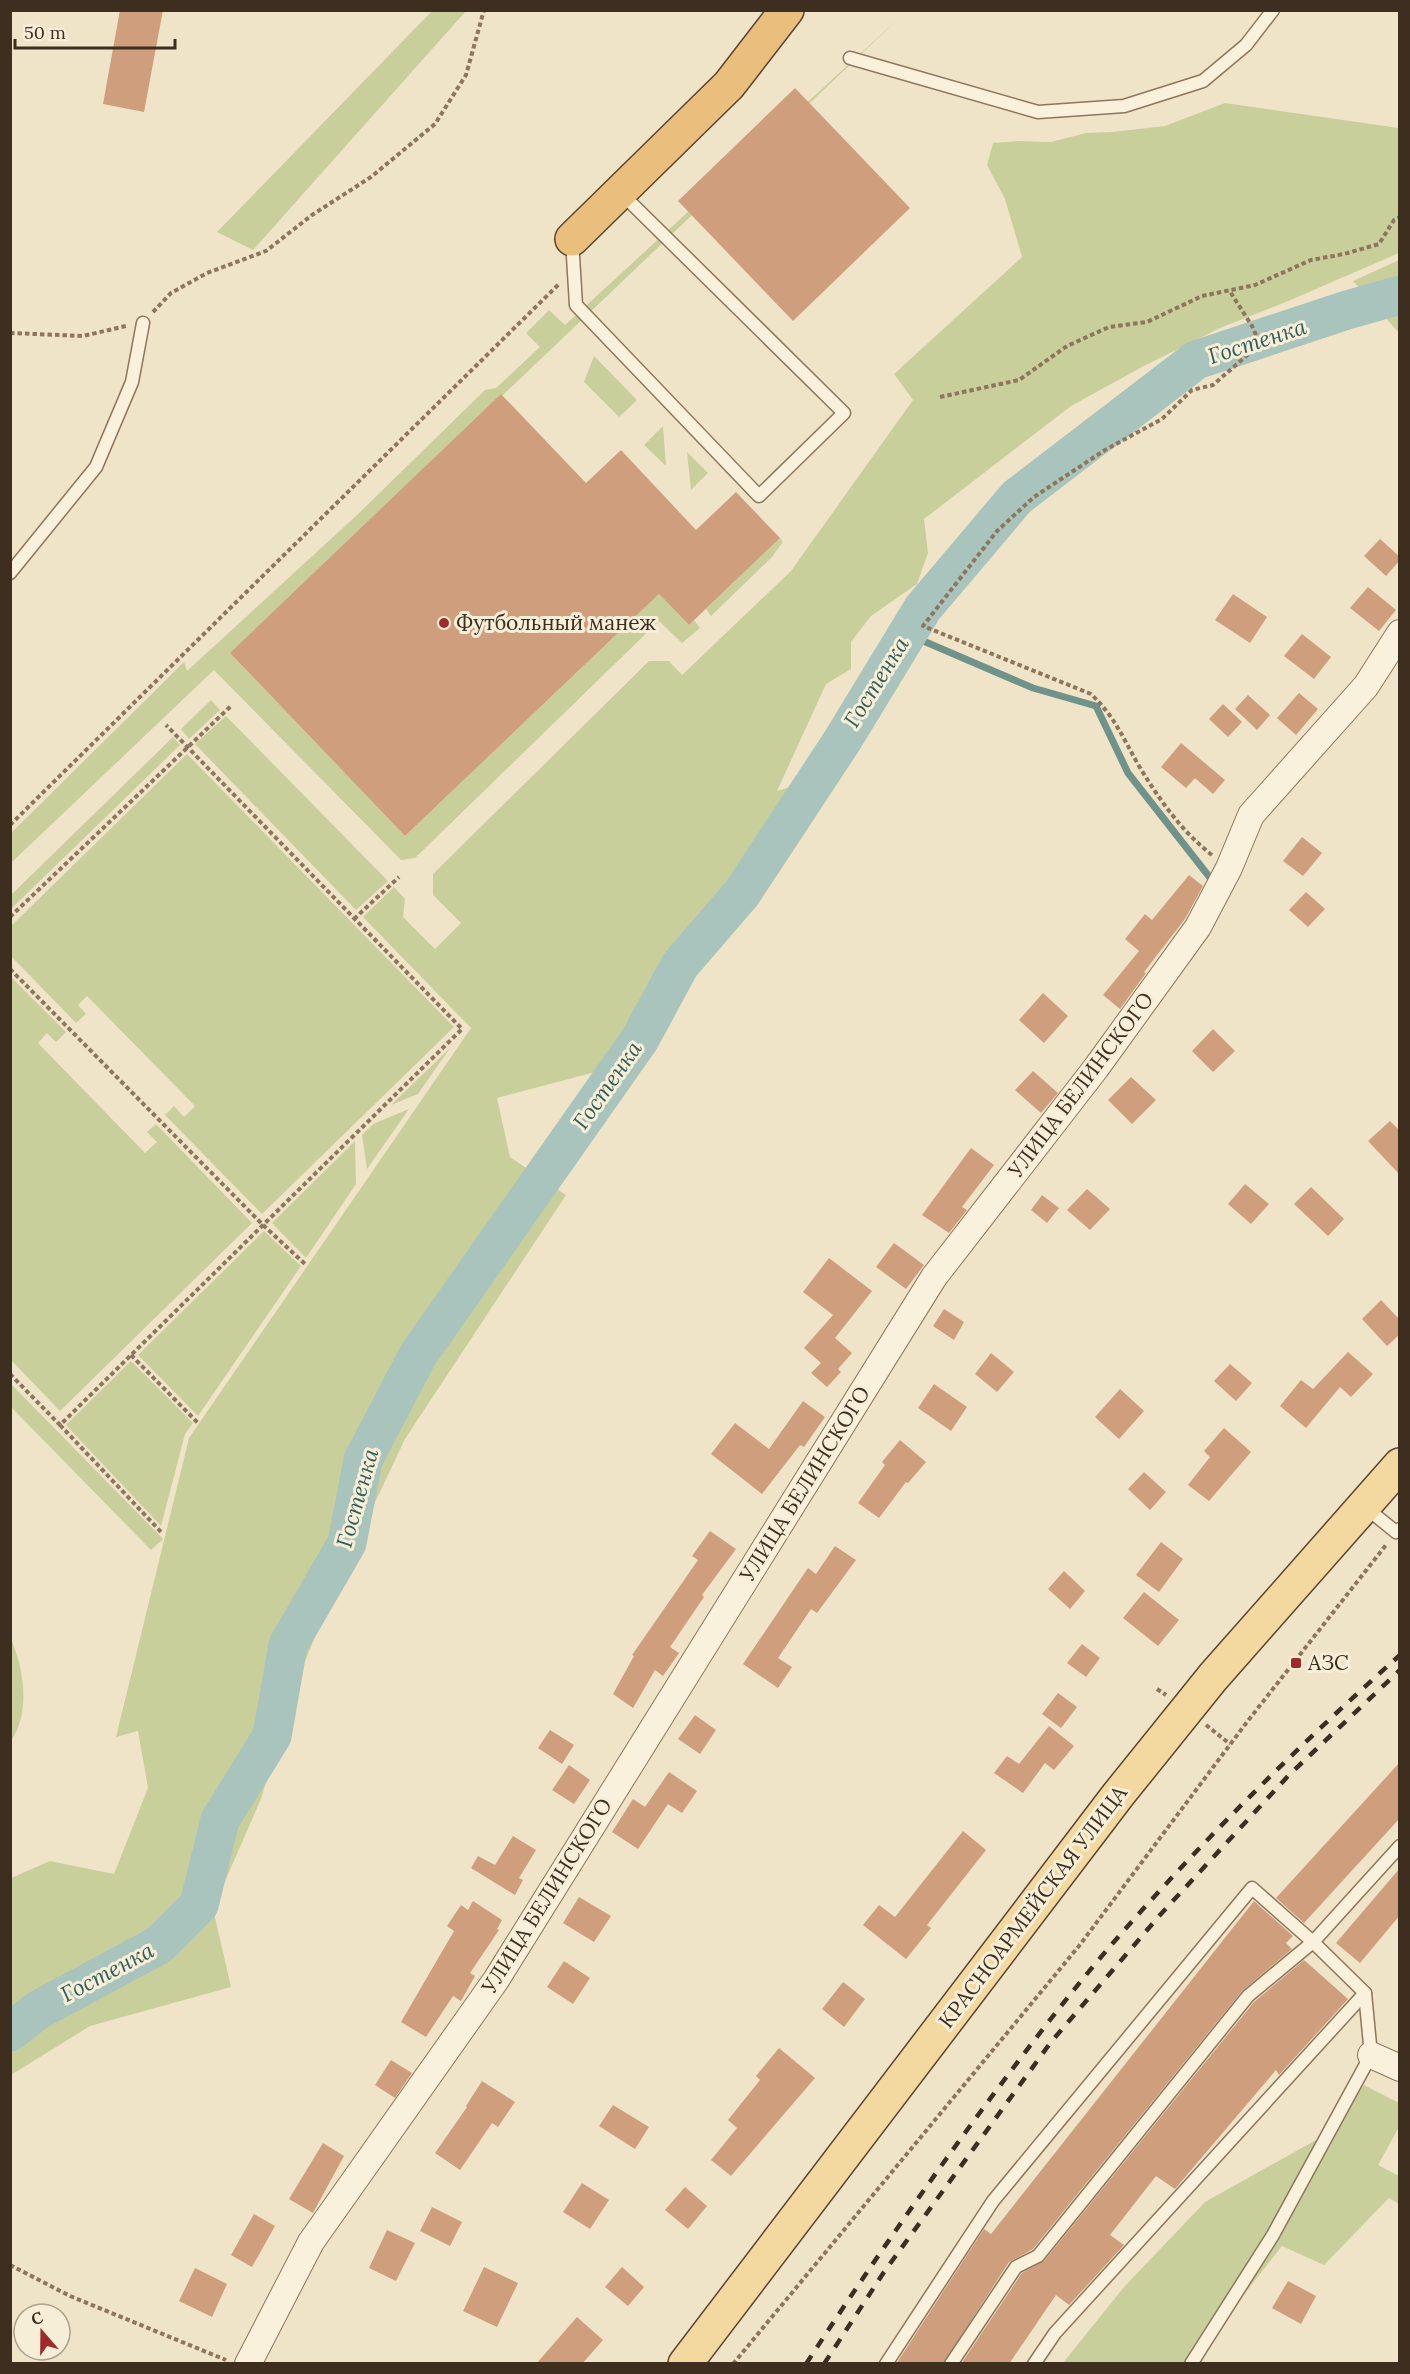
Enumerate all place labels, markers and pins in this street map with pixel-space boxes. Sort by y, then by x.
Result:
place label: Футбольный манеж [456,609,657,636]
marker: Футбольный манеж [437,616,451,630]
place label: АЗС [1307,1649,1349,1676]
marker: АЗС [1289,1656,1303,1670]

